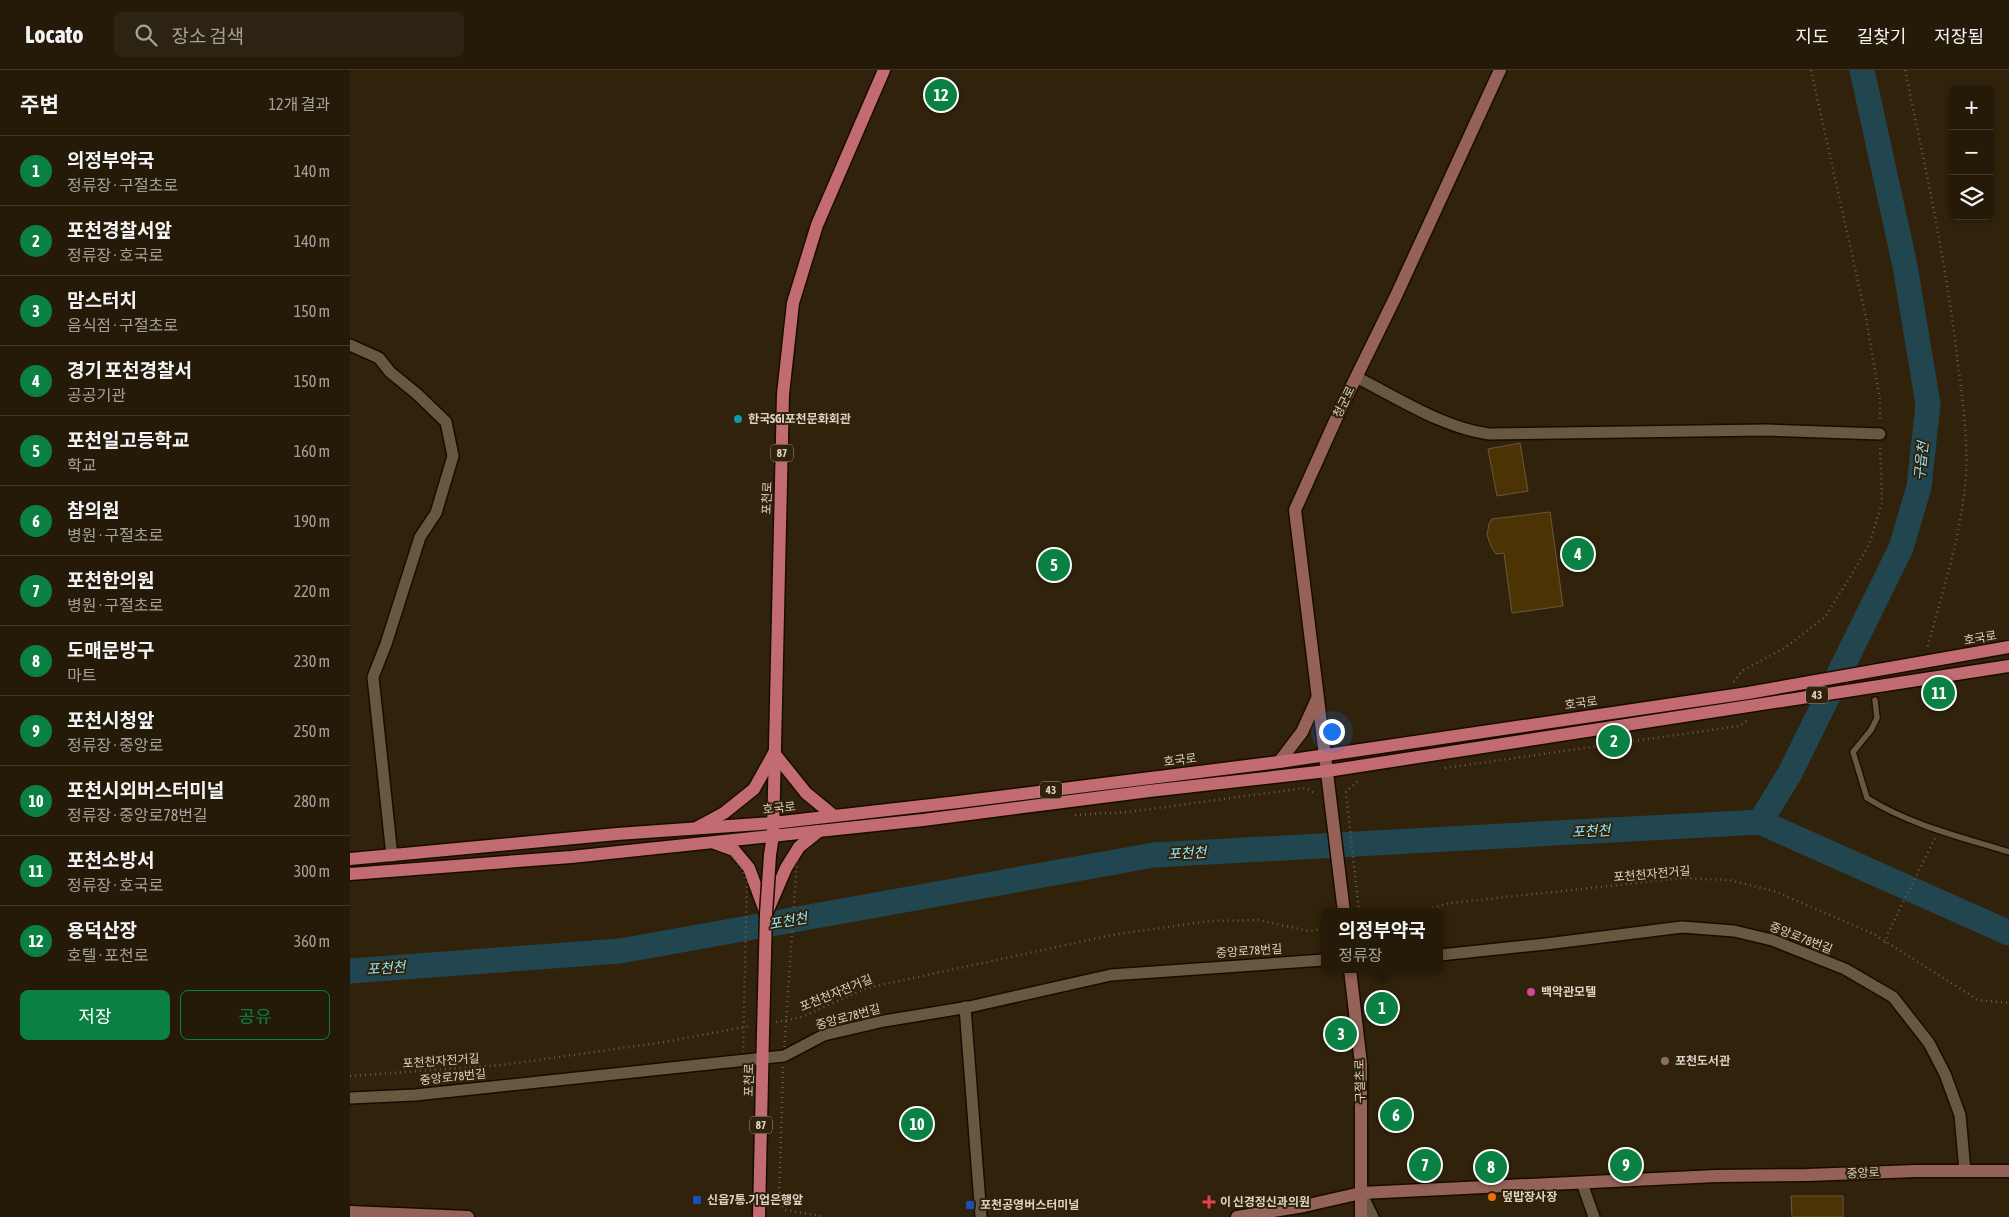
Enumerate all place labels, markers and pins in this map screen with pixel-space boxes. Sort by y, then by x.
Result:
pin: 12 [925,76,957,114]
place label: 한국SGI포천문화회관 [748,412,851,426]
marker: 한국SGI포천문화회관 [732,413,744,425]
pin: 4 [1562,535,1594,573]
pin: 5 [1038,546,1070,584]
pin: 11 [1923,674,1955,712]
pin: 2 [1598,722,1630,760]
place label: 백악관모텔 [1541,985,1596,999]
marker: 백악관모텔 [1525,986,1537,998]
pin: 1 [1366,989,1398,1027]
pin: 3 [1325,1015,1357,1053]
place label: 포천도서관 [1675,1054,1730,1068]
marker: 포천도서관 [1659,1055,1671,1067]
pin: 6 [1380,1096,1412,1134]
pin: 10 [901,1105,933,1143]
pin: 7 [1409,1146,1441,1184]
pin: 9 [1610,1146,1642,1184]
pin: 8 [1475,1148,1507,1186]
place label: 덮밥장사장 [1502,1190,1557,1204]
marker: 덮밥장사장 [1486,1191,1498,1203]
place label: 신읍7통.기업은행앞 [707,1193,803,1207]
marker: 신읍7통.기업은행앞 [691,1194,703,1206]
marker: 이 신경정신과의원 [1202,1195,1216,1209]
place label: 이 신경정신과의원 [1220,1195,1310,1209]
place label: 포천공영버스터미널 [980,1198,1079,1212]
marker: 포천공영버스터미널 [964,1199,976,1211]

